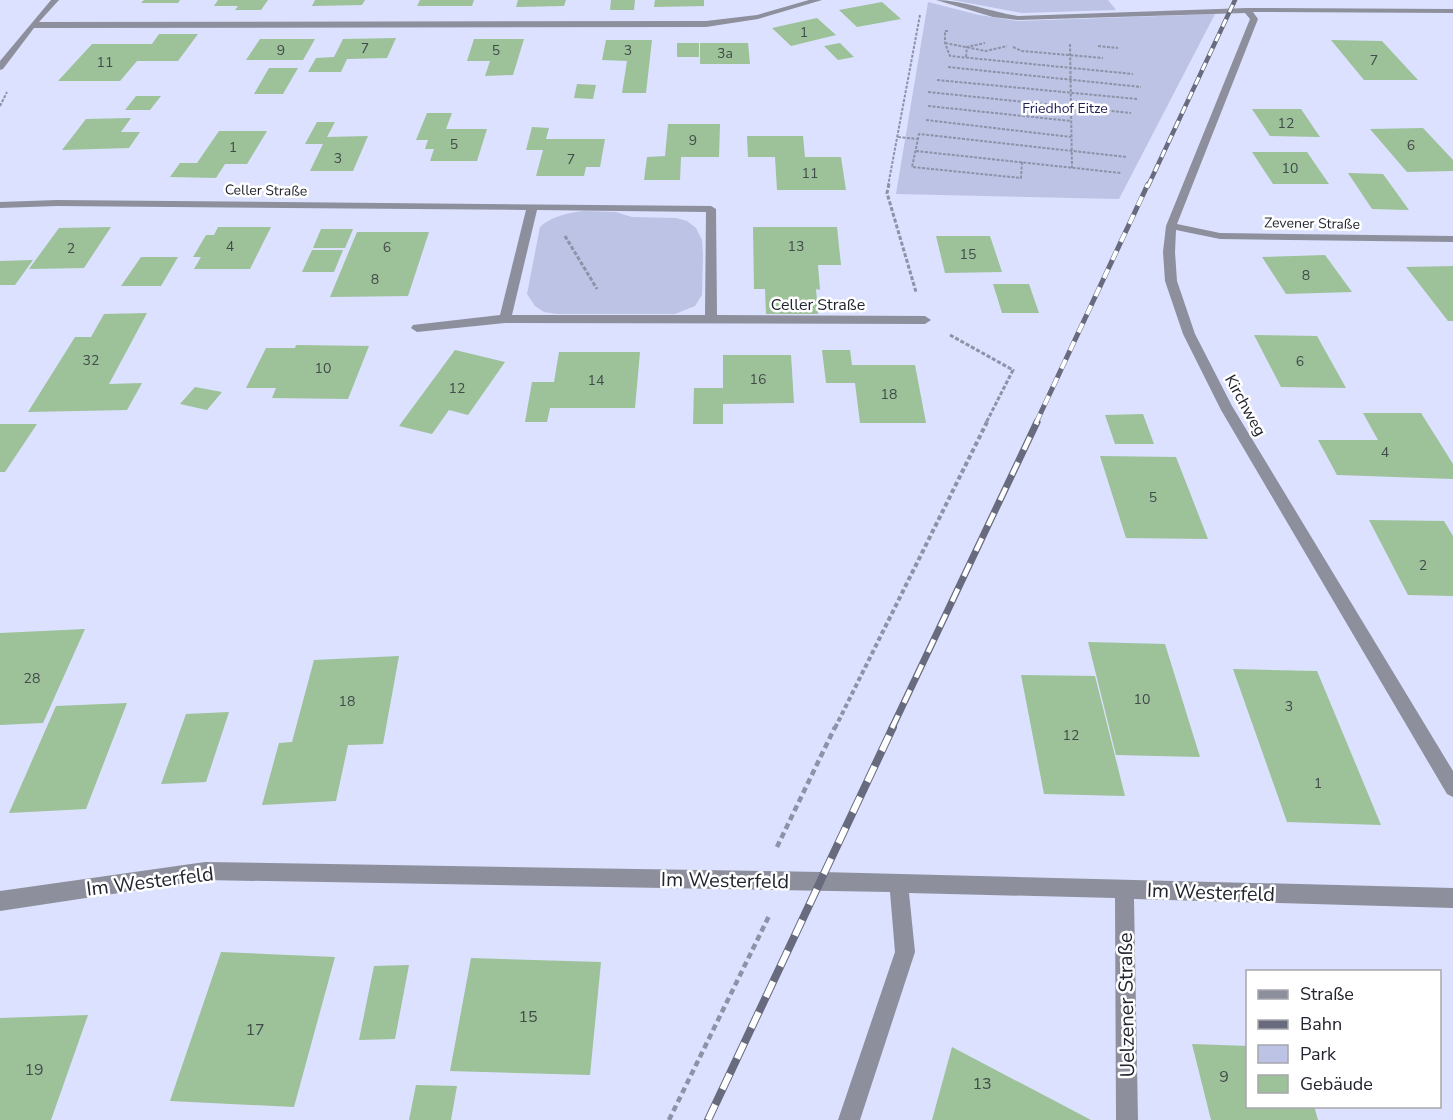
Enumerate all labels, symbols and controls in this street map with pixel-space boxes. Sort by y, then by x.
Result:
house number: 1 [800,23,808,42]
house number: 7 [361,39,369,58]
house number: 9 [277,41,285,60]
house number: 5 [492,41,500,60]
house number: 3 [624,41,632,60]
house number: 3a [717,44,733,63]
house number: 7 [1370,51,1378,70]
house number: 11 [97,53,113,72]
park label: Friedhof Eitze [1022,99,1108,118]
house number: 12 [1278,114,1294,133]
house number: 9 [689,131,697,150]
house number: 5 [450,135,458,154]
house number: 6 [1407,136,1415,155]
house number: 1 [229,138,237,157]
house number: 3 [334,149,342,168]
house number: 7 [567,150,575,169]
house number: 10 [1282,159,1298,178]
house number: 11 [802,164,818,183]
street label: Celler Straße [225,180,307,201]
street label: Zevener Straße [1264,213,1360,234]
house number: 4 [226,237,234,256]
house number: 13 [788,237,804,256]
house number: 6 [383,238,391,257]
house number: 2 [67,239,75,258]
house number: 15 [960,245,976,264]
house number: 8 [1302,266,1310,285]
house number: 8 [371,270,379,289]
street label: Celler Straße [771,294,865,316]
house number: 32 [83,351,99,370]
house number: 6 [1296,352,1304,371]
house number: 10 [315,359,331,378]
house number: 16 [750,370,766,389]
house number: 14 [588,371,604,390]
street label: Kirchweg [1219,371,1271,440]
house number: 12 [449,379,465,398]
house number: 18 [881,385,897,404]
house number: 4 [1381,443,1389,462]
house number: 5 [1149,488,1157,507]
house number: 2 [1419,556,1427,575]
house number: 28 [24,669,40,688]
house number: 10 [1134,690,1150,709]
house number: 18 [339,692,355,711]
house number: 3 [1285,697,1293,716]
house number: 12 [1063,726,1079,745]
house number: 1 [1314,774,1322,793]
street label: Im Westerfeld [85,860,215,903]
street label: Im Westerfeld [661,866,789,895]
street label: Im Westerfeld [1146,877,1275,908]
street label: Uelzener Straße [1112,932,1141,1078]
legend [1246,970,1441,1108]
text: Straße [1300,982,1354,1006]
house number: 15 [518,1006,538,1028]
text: Bahn [1300,1012,1342,1036]
house number: 17 [245,1019,265,1041]
text: Park [1300,1042,1337,1066]
house number: 19 [24,1059,44,1081]
house number: 9 [1219,1066,1229,1088]
text: Gebäude [1300,1072,1373,1096]
house number: 13 [972,1073,992,1095]

